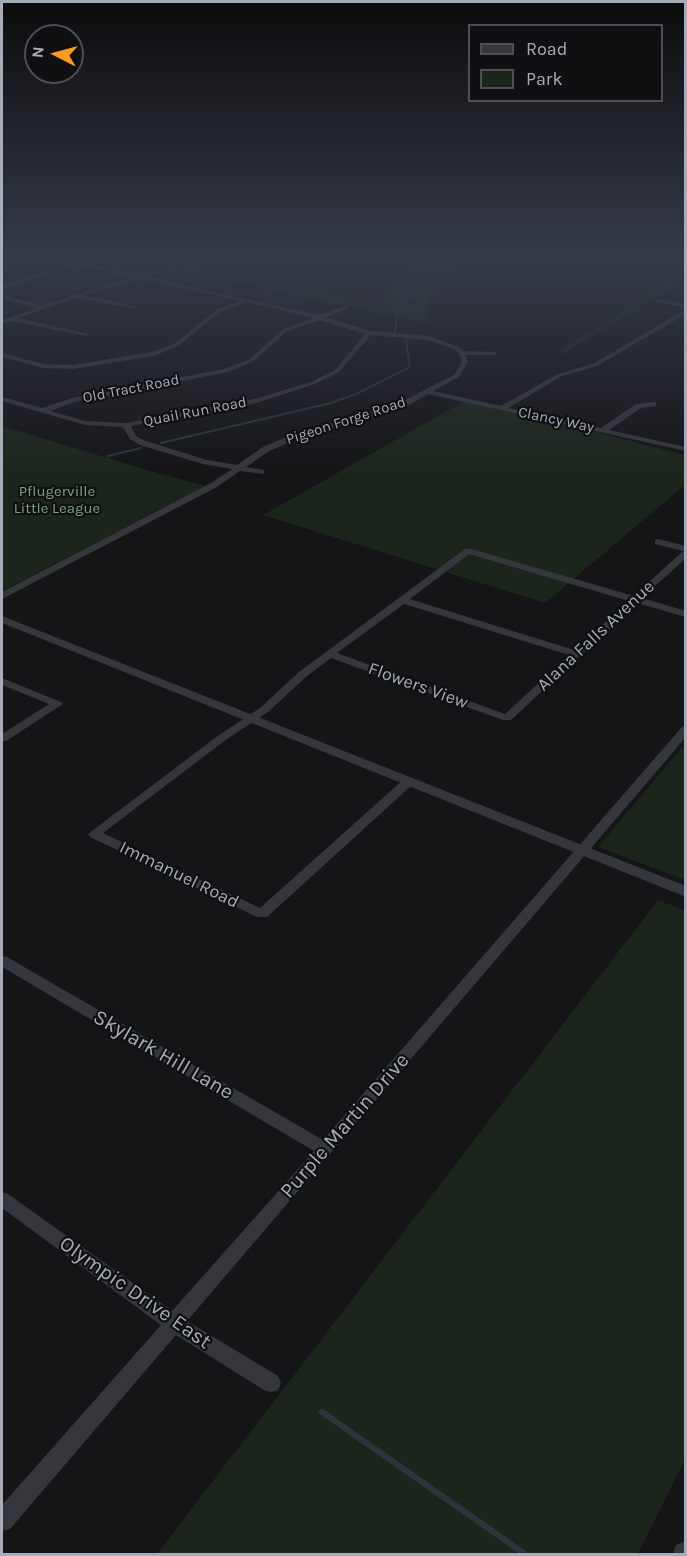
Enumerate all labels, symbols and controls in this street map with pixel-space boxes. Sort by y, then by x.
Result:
north arrow [24,24,84,84]
legend [468,24,663,102]
text: Road [526,38,567,60]
text: N [28,46,48,59]
text: Park [526,68,563,90]
street label: Old Tract Road [81,371,181,407]
street label: Quail Run Road [142,393,248,431]
street label: Pigeon Forge Road [284,393,408,449]
street label: Clancy Way [516,403,596,437]
park label: Pflugerville Little League [14,483,100,518]
street label: Alana Falls Avenue [533,576,659,696]
street label: Flowers View [365,658,471,714]
street label: Immanuel Road [116,837,242,913]
street label: Skylark Hill Lane [88,1005,238,1105]
street label: Purple Martin Drive [275,1048,415,1204]
street label: Olympic Drive East [54,1231,216,1355]

